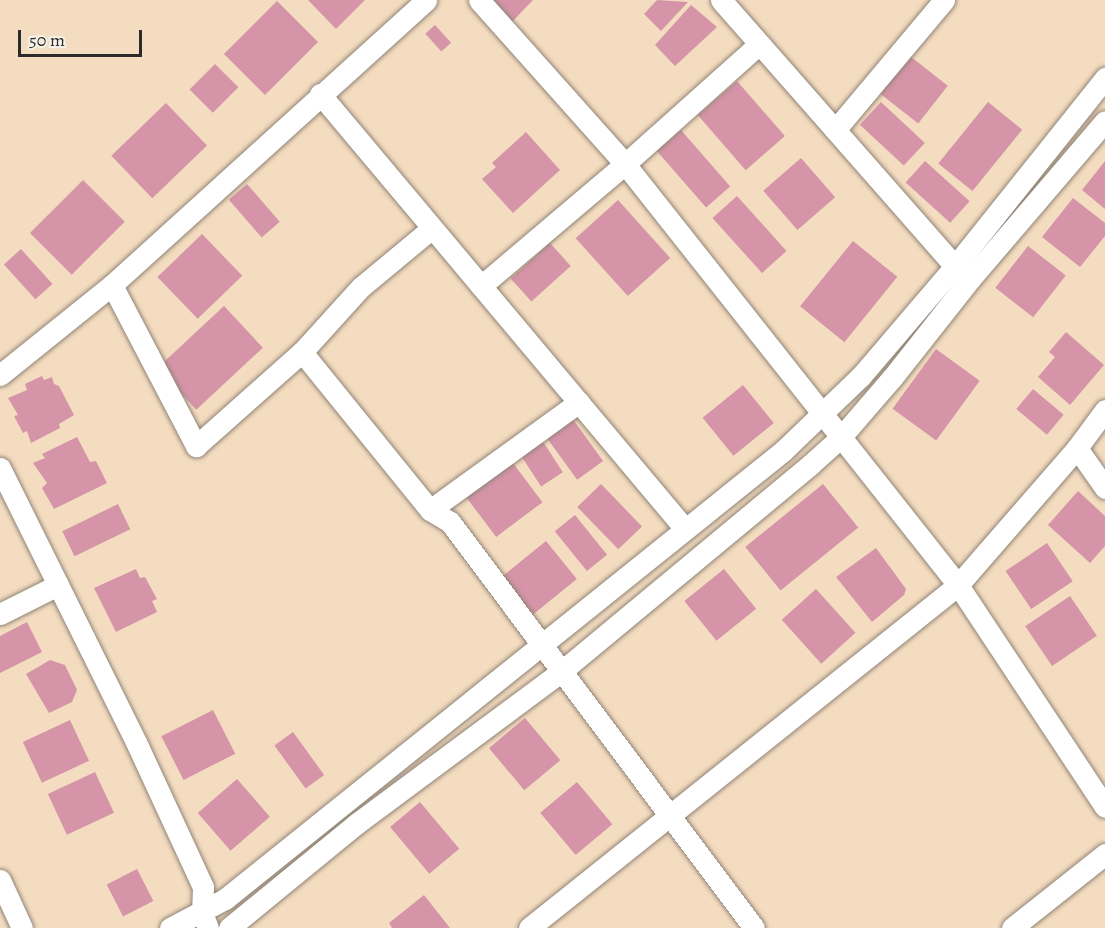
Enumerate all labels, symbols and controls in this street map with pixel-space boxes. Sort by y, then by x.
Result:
scale bar [21,18,146,56]
text: 50 m [29,28,65,52]

